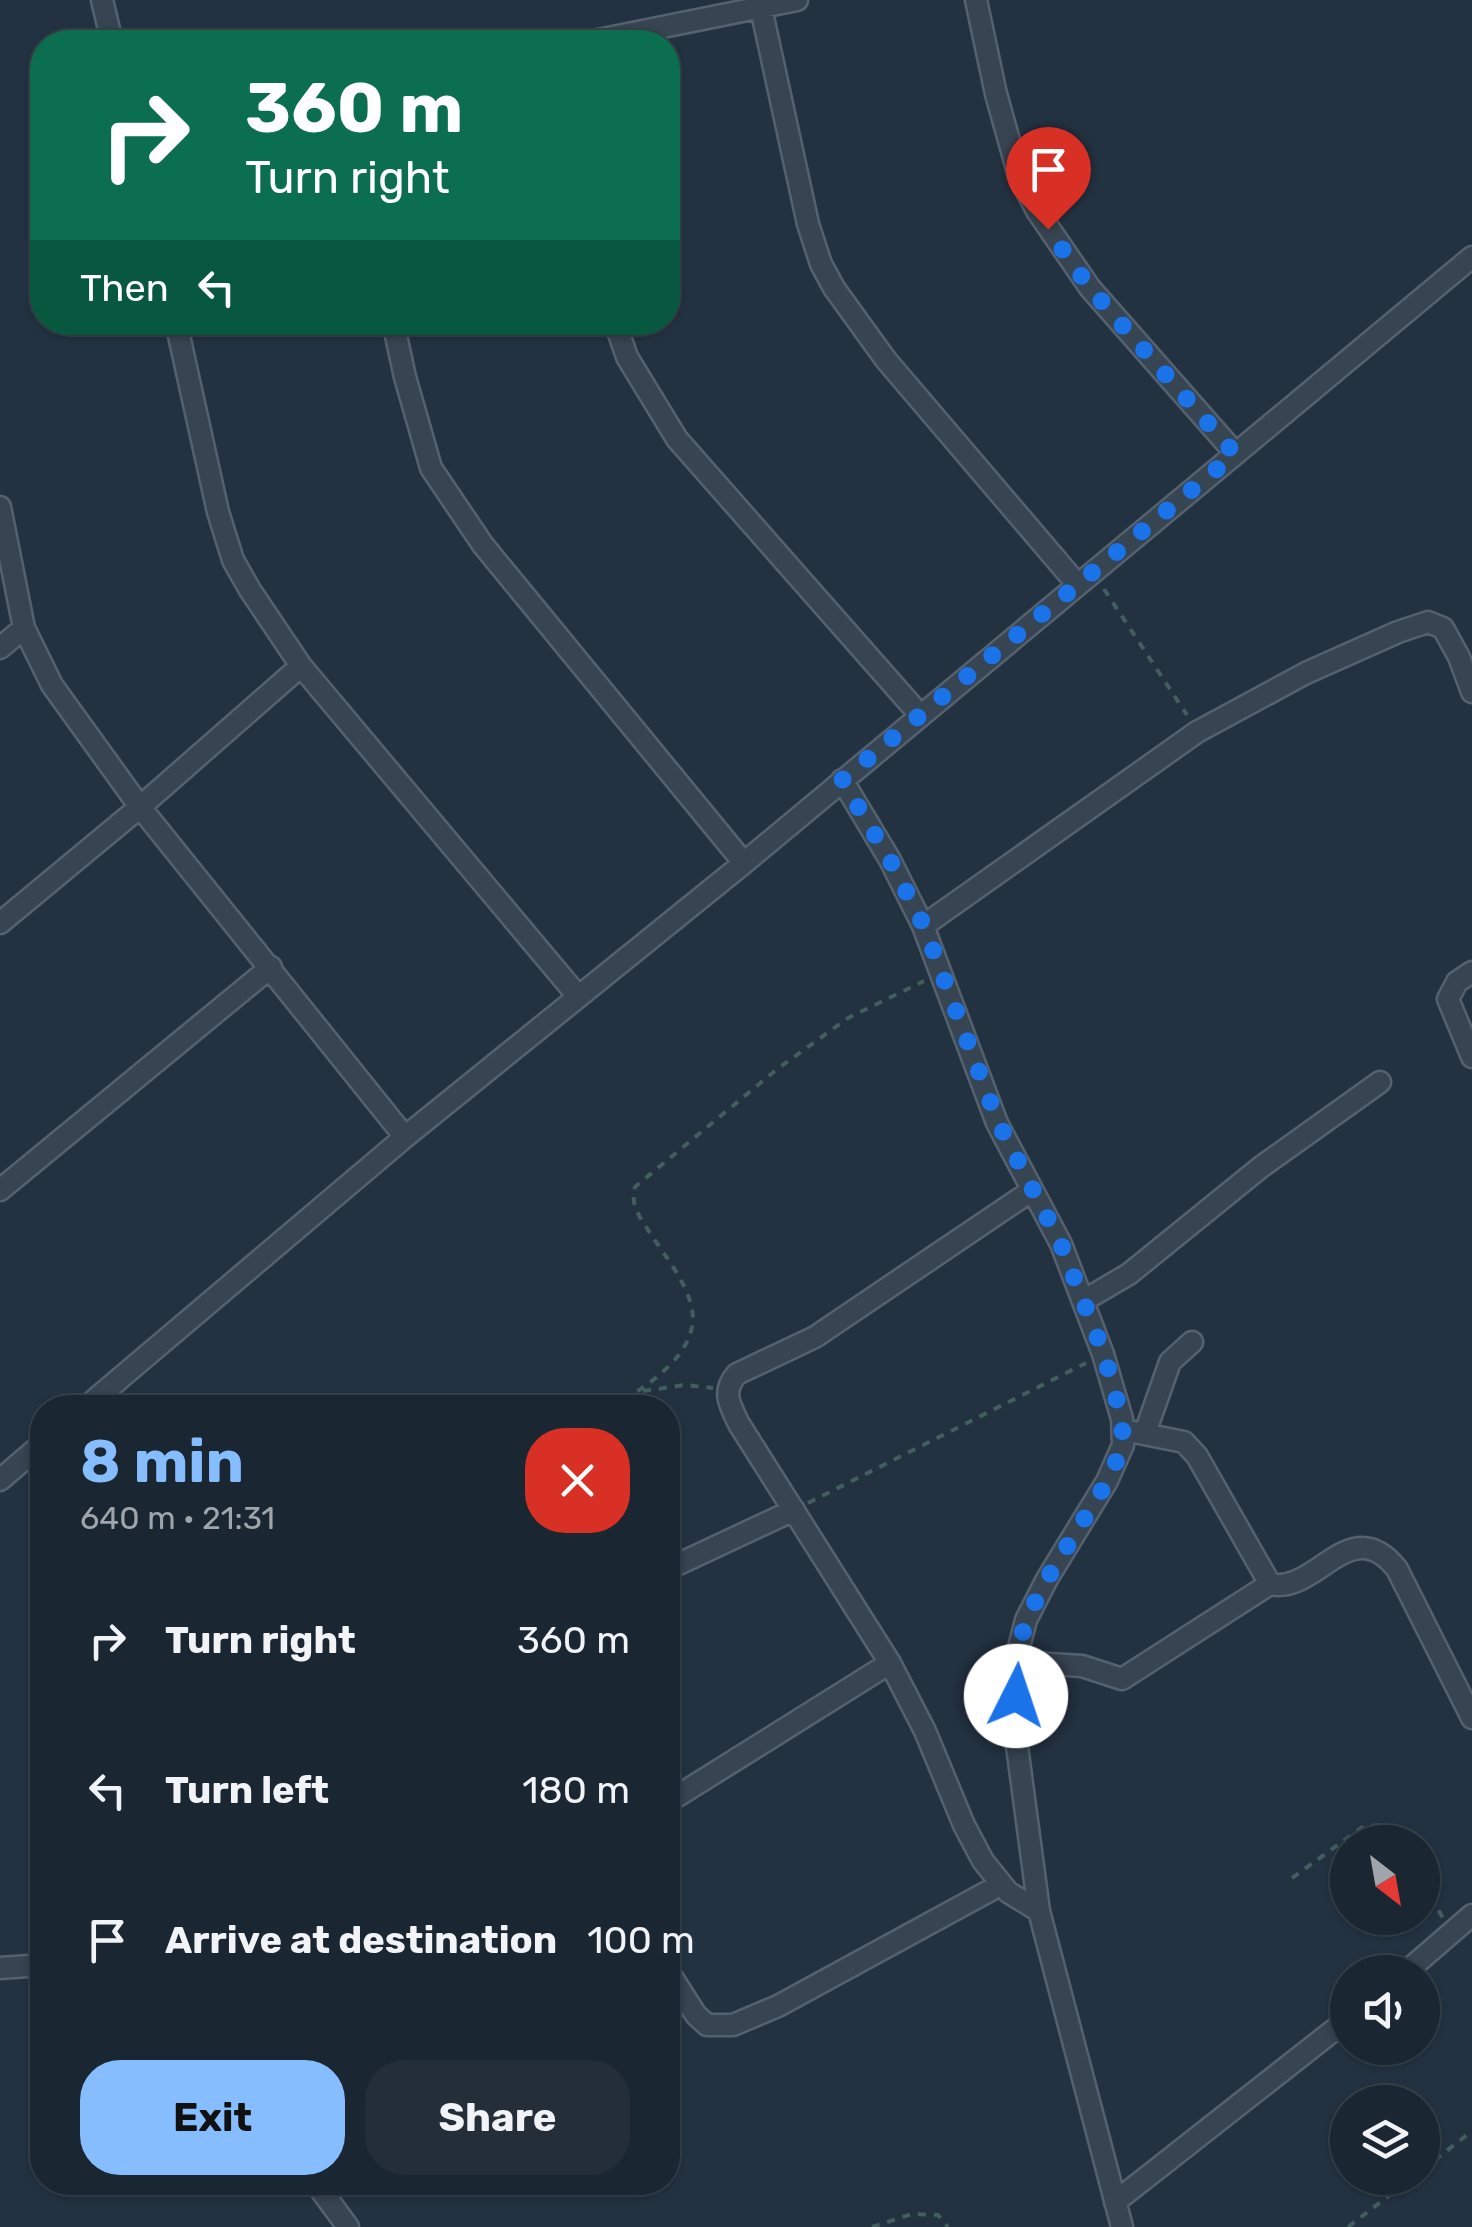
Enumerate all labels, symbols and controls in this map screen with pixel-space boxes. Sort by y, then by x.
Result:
text: 360 m [245,67,463,150]
icon: right [80,70,210,200]
pin [1006,127,1091,230]
icon: arrive [1021,142,1076,197]
text: Turn right [245,151,449,204]
icon: left [189,260,244,315]
text: Then [80,265,169,311]
text: 8 min [80,1426,244,1497]
button: close [525,1428,630,1533]
text: 640 m · 21:31 [80,1499,275,1537]
icon: right [80,1613,135,1668]
text: Turn right [165,1617,356,1663]
text: 360 m [517,1617,630,1663]
position arrow [964,1644,1068,1748]
icon: left [80,1763,135,1818]
text: Turn left [165,1767,329,1813]
text: 180 m [522,1767,630,1813]
north arrow [1330,1825,1440,1935]
map controls [1330,1825,1440,2195]
icon: arrive [80,1913,135,1968]
text: Arrive at destination [165,1917,557,1963]
text: 100 m [587,1917,695,1963]
button: sound [1330,1955,1440,2065]
button: Exit [80,2060,345,2175]
button: Share [365,2060,630,2175]
button: layers [1330,2085,1440,2195]

